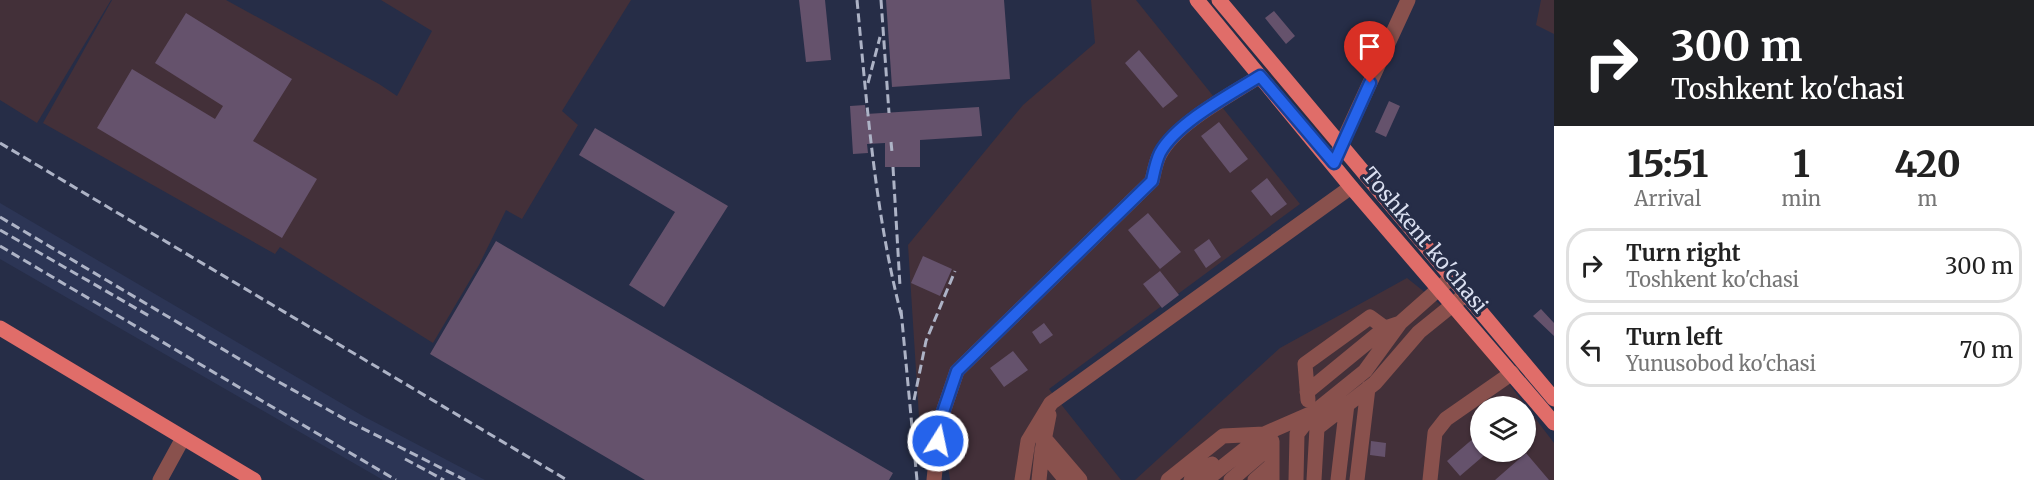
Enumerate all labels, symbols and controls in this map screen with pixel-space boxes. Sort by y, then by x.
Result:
text: 300 m [1671,20,1803,72]
pin [1344,21,1395,83]
icon: right [1572,24,1650,102]
icon: arrive [1353,30,1386,63]
text: Toshkent ko'chasi [1671,72,1905,106]
text: 15:51 [1627,142,1708,187]
text: 1 [1793,142,1810,187]
text: 420 [1894,142,1961,187]
street label: Toshkent ko'chasi [1356,162,1494,318]
text: Arrival [1634,186,1701,211]
text: min [1782,186,1821,211]
text: m [1918,186,1937,211]
text: Turn right [1626,239,1740,267]
icon: right [1575,249,1608,282]
text: 300 m [1945,252,2013,280]
text: Toshkent ko'chasi [1626,267,1799,292]
text: Turn left [1626,323,1723,351]
icon: left [1575,333,1608,366]
text: 70 m [1960,336,2013,364]
text: Yunusobod ko'chasi [1626,351,1816,376]
map controls [1470,396,1536,462]
button: layers [1470,396,1536,462]
position arrow [906,409,970,473]

